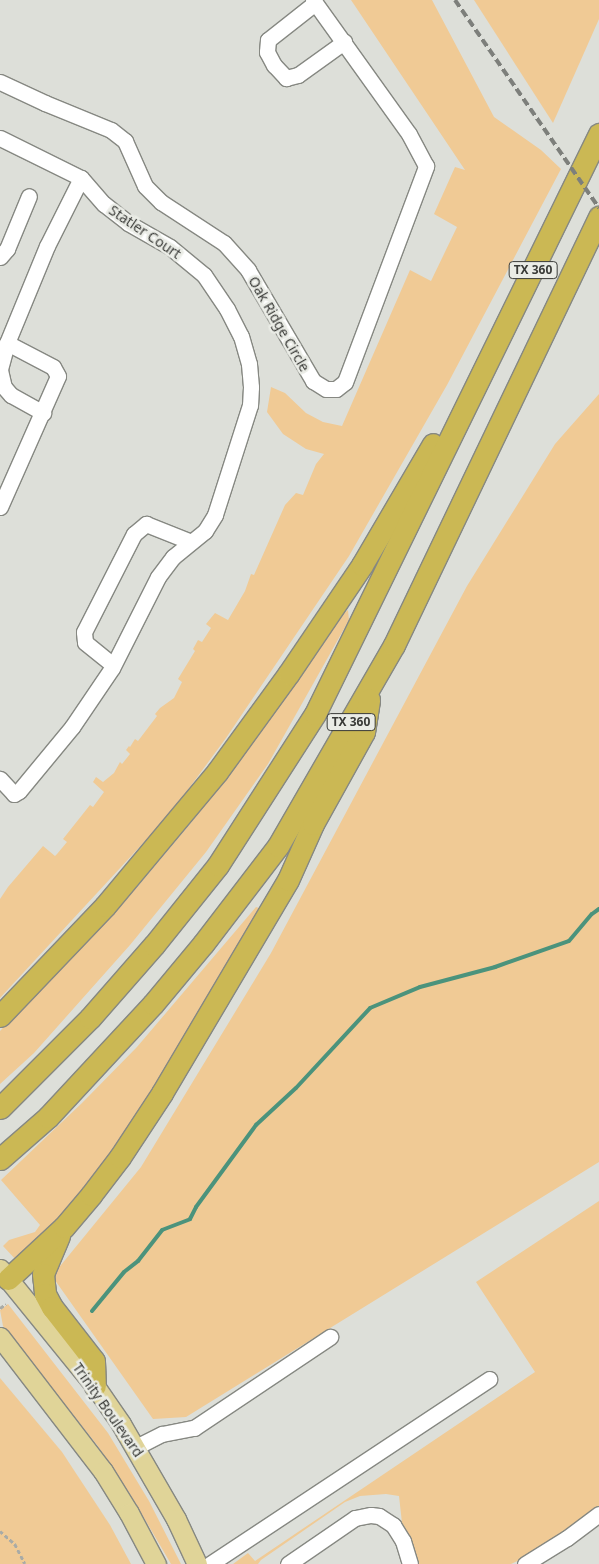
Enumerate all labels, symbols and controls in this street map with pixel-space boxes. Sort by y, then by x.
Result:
street label: Statler Court [106,202,184,262]
road number: TX 360 [508,260,558,280]
street label: Oak Ridge Circle [245,273,313,375]
road number: TX 360 [326,712,376,732]
street label: Trinity Boulevard [69,1360,147,1460]

